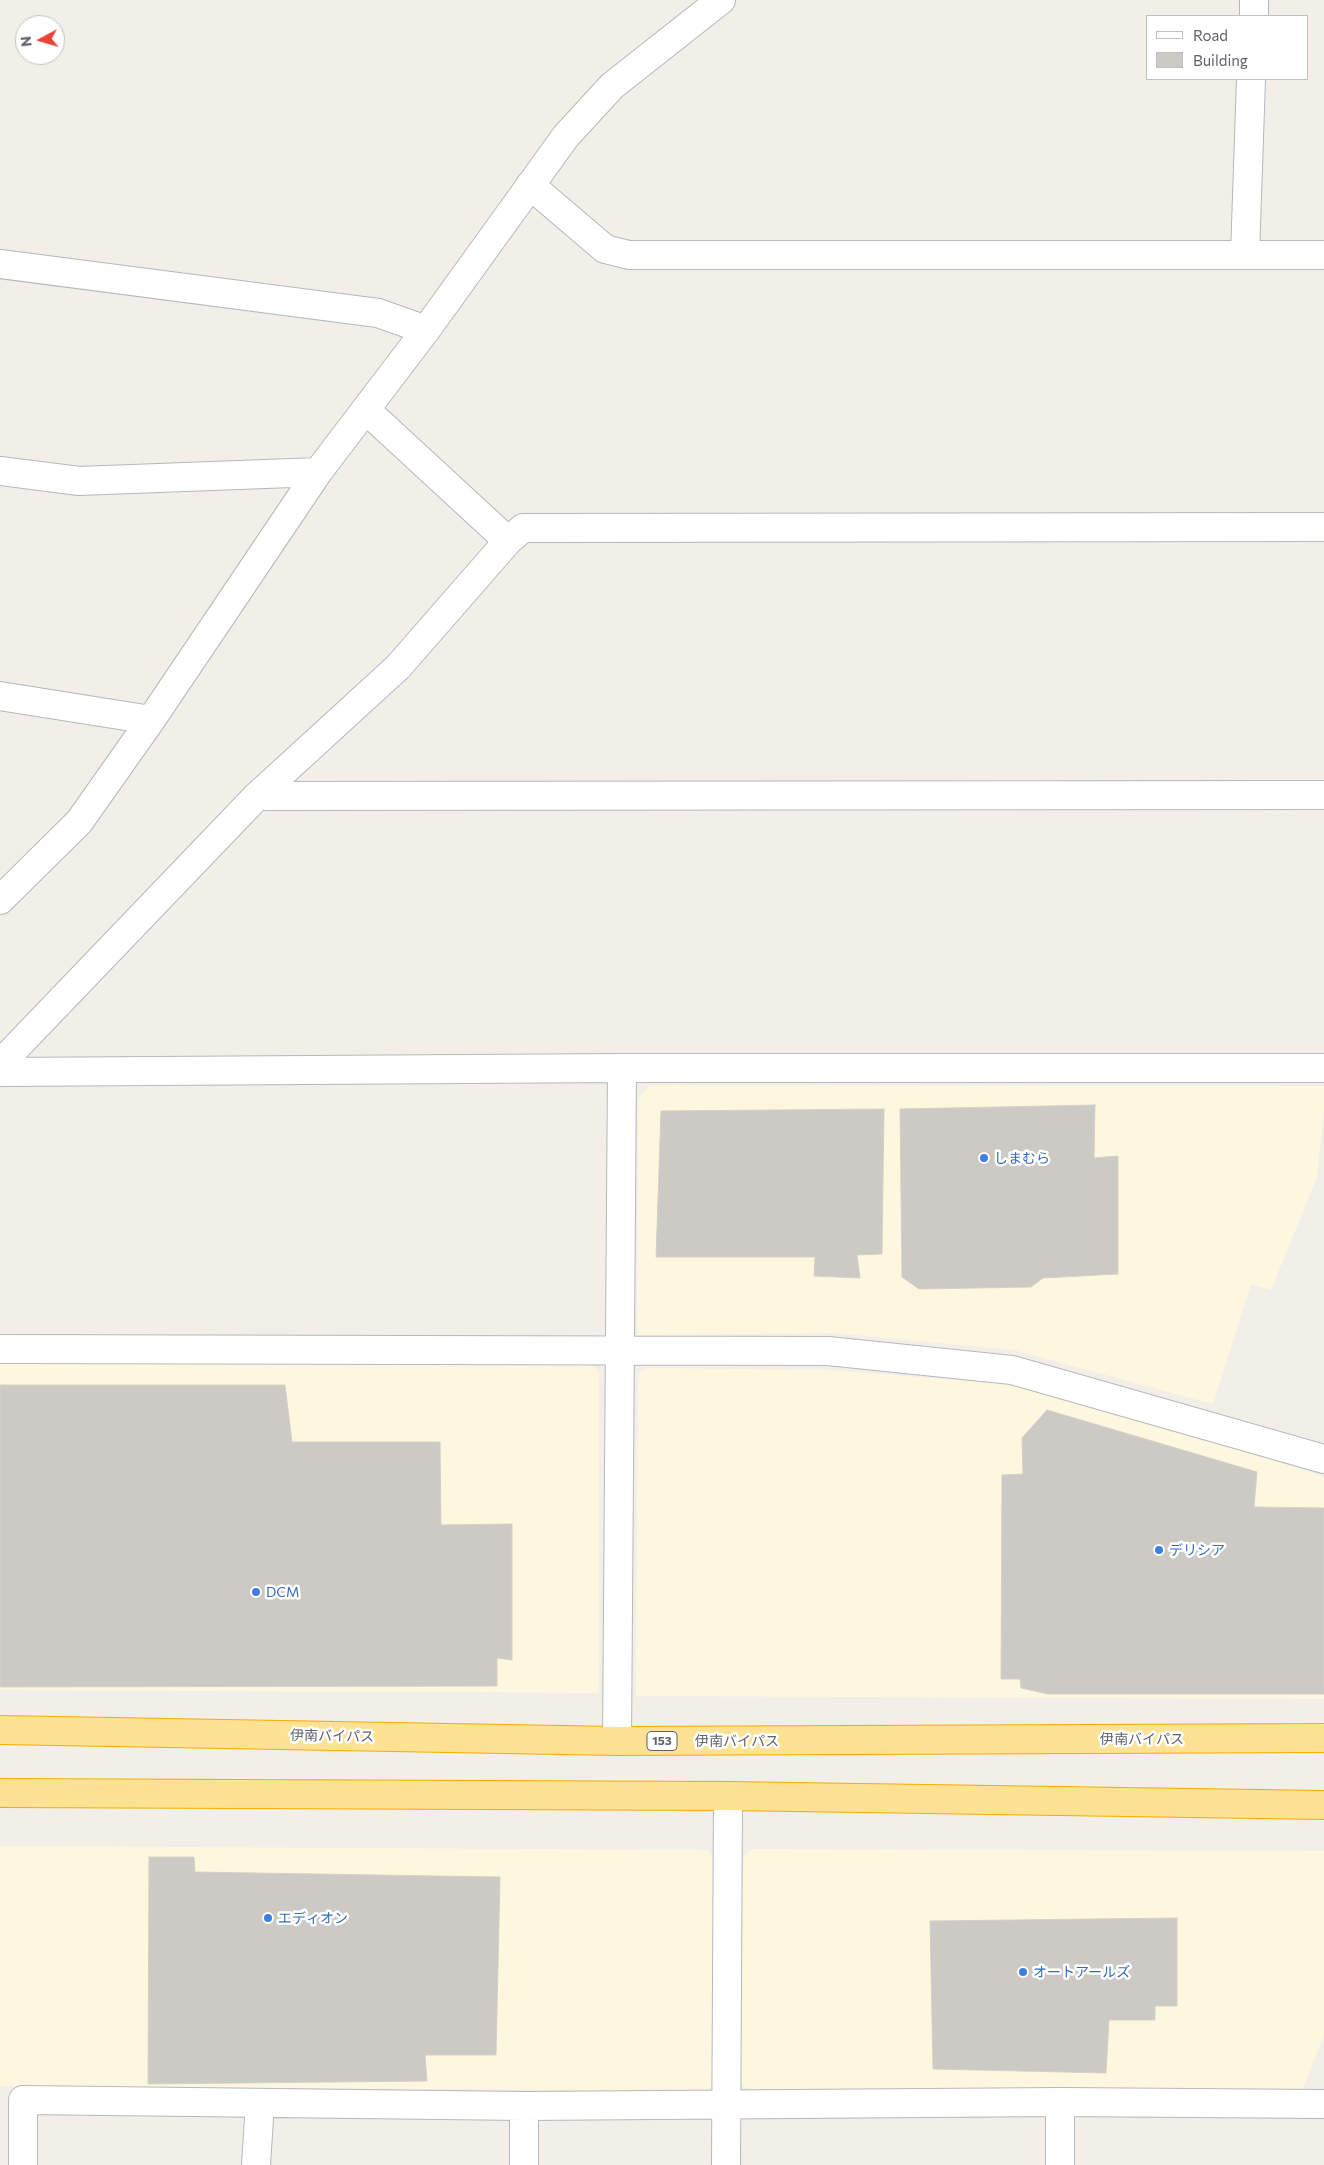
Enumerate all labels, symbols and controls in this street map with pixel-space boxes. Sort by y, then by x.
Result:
north arrow [15,15,65,65]
legend [1146,15,1309,80]
text: Road [1193,26,1228,44]
text: N [17,35,35,48]
text: Building [1193,51,1248,69]
place label: しまむら [994,1150,1050,1166]
marker: しまむら [978,1152,990,1164]
place label: デリシア [1169,1542,1225,1558]
marker: デリシア [1153,1544,1165,1556]
place label: DCM [266,1584,299,1600]
marker: DCM [250,1586,262,1598]
street label: 伊南バイパス [290,1727,374,1745]
street label: 伊南バイパス [1100,1731,1184,1747]
road number: 153 [647,1732,677,1750]
street label: 伊南バイパス [695,1733,779,1749]
place label: エディオン [278,1910,348,1926]
marker: エディオン [262,1912,274,1924]
place label: オートアールズ [1033,1964,1130,1980]
marker: オートアールズ [1017,1966,1029,1978]

